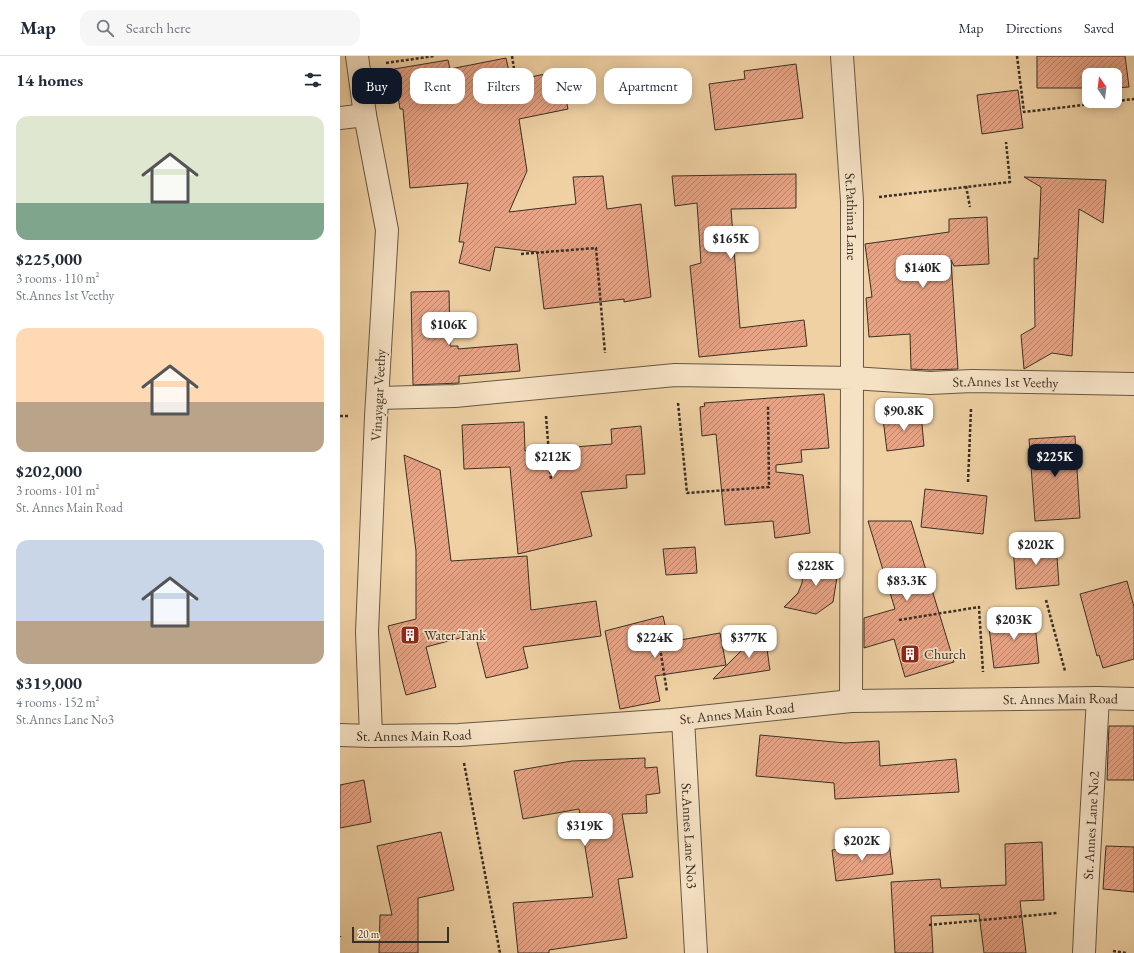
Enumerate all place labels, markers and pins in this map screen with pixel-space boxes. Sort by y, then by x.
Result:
pin: $165K [703,226,759,260]
pin: $140K [895,255,951,289]
pin: $106K [421,312,477,346]
pin: $90.8K [871,398,937,432]
pin: $212K [525,444,581,478]
pin: $225K [1027,444,1083,478]
pin: $202K [1008,532,1064,566]
pin: $228K [788,553,844,587]
pin: $83.3K [874,568,940,602]
pin: $203K [986,607,1042,641]
building icon: Water Tank [399,624,421,646]
pin: $224K [627,625,683,659]
pin: $377K [721,625,777,659]
place label: Water Tank [424,626,486,644]
building icon: Church [899,643,921,665]
place label: Church [924,645,966,663]
pin: $319K [557,813,613,847]
pin: $202K [834,828,890,862]

